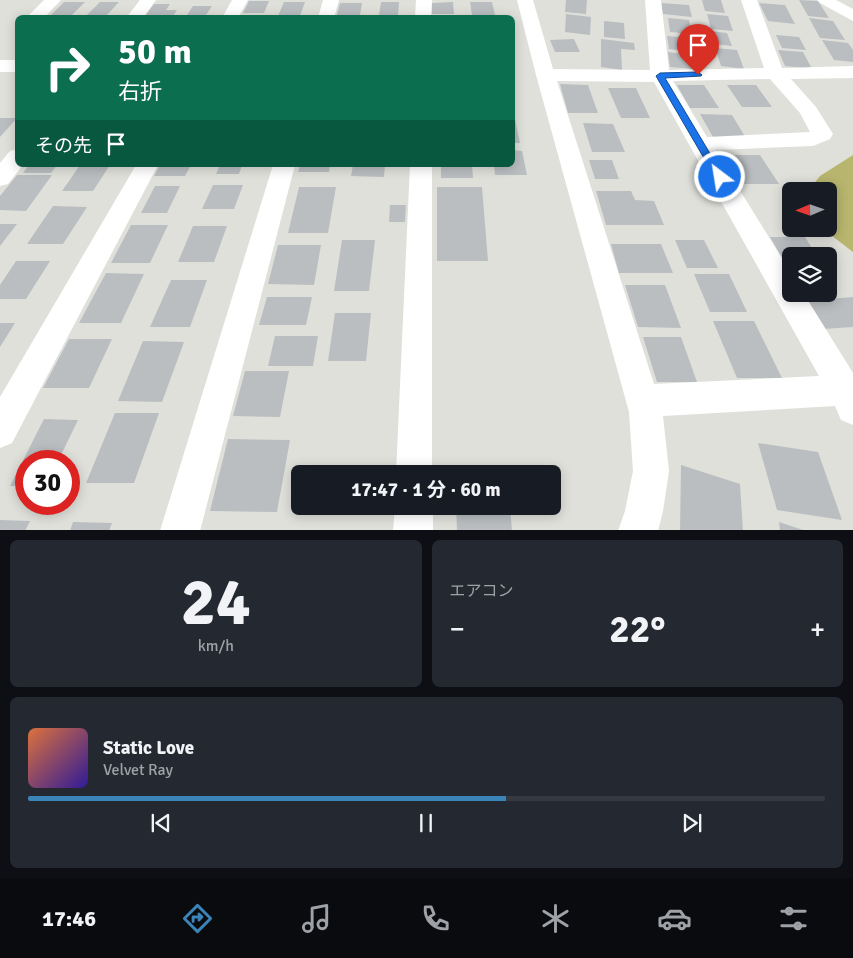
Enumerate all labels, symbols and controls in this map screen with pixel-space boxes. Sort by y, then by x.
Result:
pin [677,24,719,75]
text: 50 m [118,30,192,73]
icon: arrive [684,31,712,59]
icon: right [35,35,100,100]
text: 右折 [118,78,162,105]
icon: arrive [102,130,130,158]
text: その先 [35,134,92,158]
position arrow [693,150,745,202]
north arrow [782,182,838,238]
map controls [782,182,837,302]
button: layers [782,247,837,302]
speed limit sign: 30 [15,450,80,515]
text: 17:47 · 1 分 · 60 m [351,478,501,502]
text: 24 [181,563,251,643]
text: エアコン [450,581,514,601]
text: 22° [609,606,665,653]
text: − [450,612,465,646]
text: + [810,612,825,646]
text: km/h [198,636,234,656]
text: Static Love [103,736,194,760]
text: Velvet Ray [103,760,173,780]
icon: previous [147,809,175,837]
icon: pause [412,809,440,837]
icon: next [678,809,706,837]
icon: directions [180,901,215,936]
icon: music [299,901,334,936]
icon: phone [418,901,453,936]
icon: climate [538,901,573,936]
icon: car [657,901,692,936]
icon: filters [776,901,811,936]
text: 17:46 [42,905,96,932]

